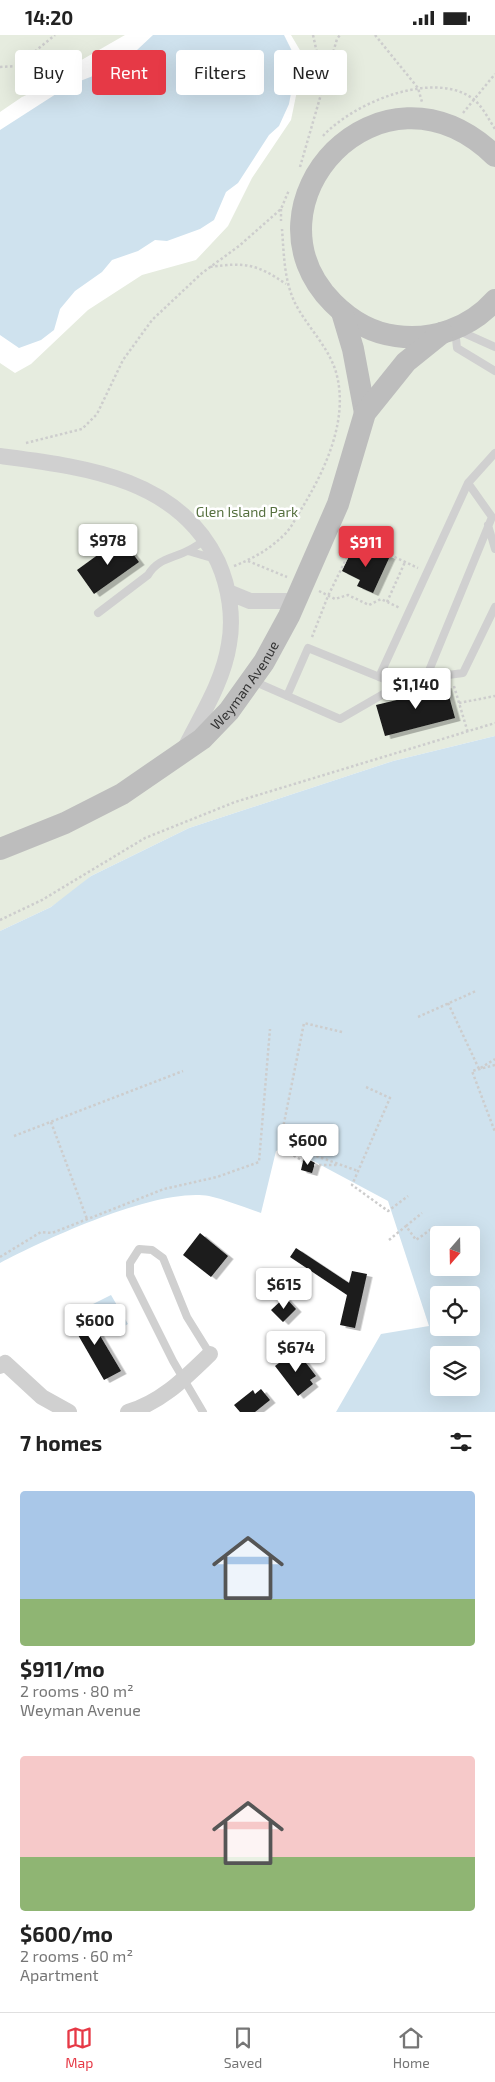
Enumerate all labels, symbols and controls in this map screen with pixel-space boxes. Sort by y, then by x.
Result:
text: 14:20 [25,6,73,29]
chip: Buy [15,50,82,95]
chip: Rent [92,50,166,95]
chip: Filters [176,50,264,95]
chip: New [274,50,347,95]
park label: Glen Island Park [196,503,298,520]
pin: $978 [78,523,138,566]
pin: $911 [336,525,396,568]
text: $978 [89,530,127,549]
text: $911 [350,532,382,551]
street label: Weyman Avenue [207,638,282,733]
pin: $1,140 [375,667,457,710]
text: $1,140 [393,674,439,693]
pin: $600 [278,1123,338,1166]
text: $600 [289,1130,327,1149]
north arrow [430,1226,480,1276]
map controls [430,1226,480,1396]
pin: $615 [254,1267,314,1310]
text: $615 [267,1274,301,1293]
button: locate [430,1286,480,1336]
pin: $600 [65,1303,125,1346]
text: $600 [76,1310,114,1329]
pin: $674 [266,1331,326,1373]
text: $674 [277,1337,315,1356]
button: layers [430,1346,480,1396]
icon: filters [447,1428,475,1456]
text: 7 homes [20,1430,102,1455]
icon: home [203,1523,293,1613]
text: $911/mo [20,1656,105,1681]
text: 2 rooms · 80 m² [20,1681,134,1700]
text: Weyman Avenue [20,1700,141,1719]
icon: home [203,1788,293,1878]
text: $600/mo [20,1921,113,1946]
text: 2 rooms · 60 m² [20,1946,133,1965]
text: Apartment [20,1965,99,1984]
tab: Map [65,2024,93,2071]
tab: Saved [224,2024,262,2071]
tab: Home [393,2024,430,2071]

